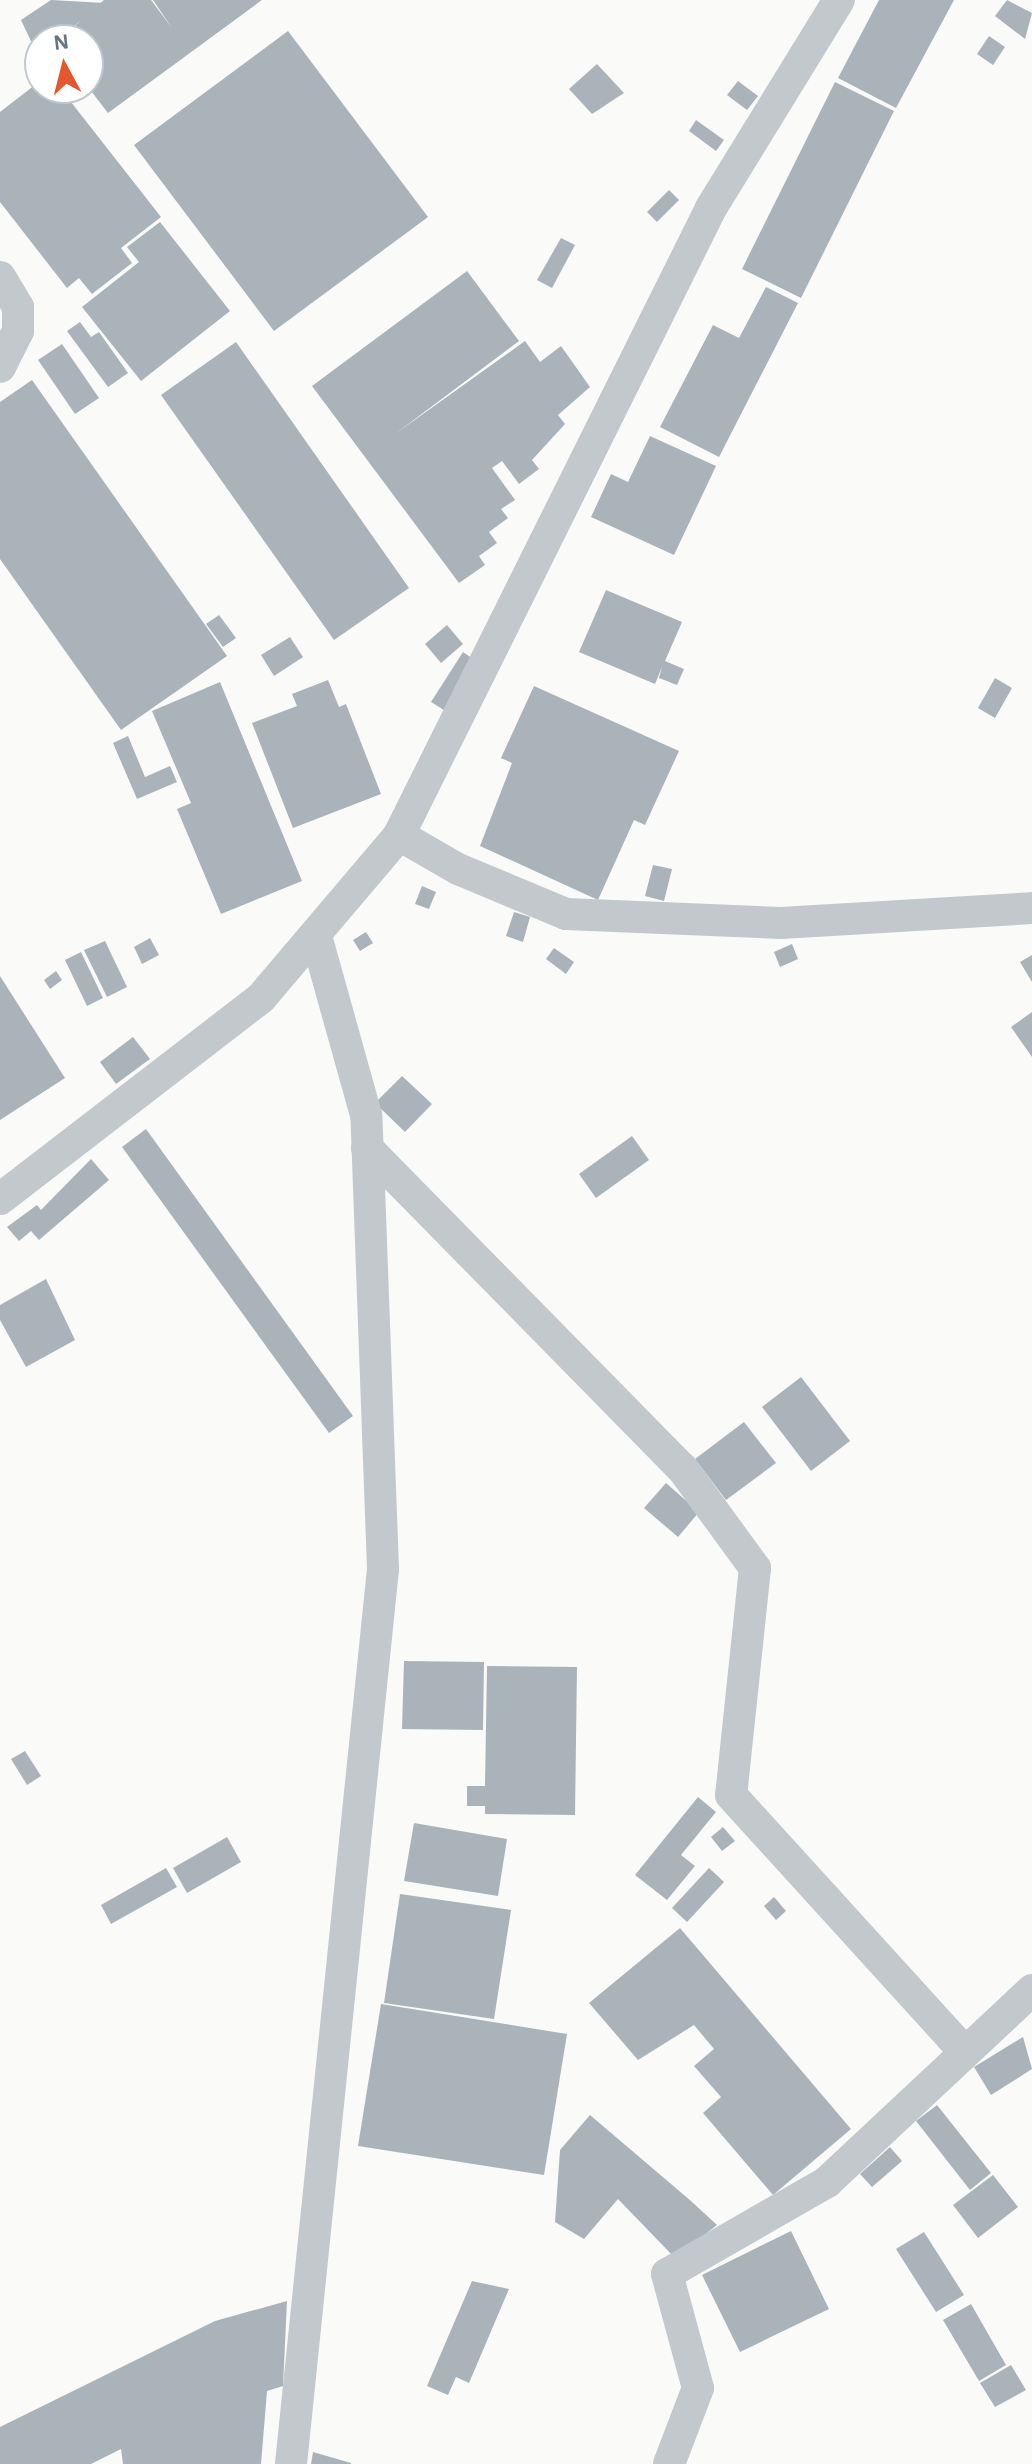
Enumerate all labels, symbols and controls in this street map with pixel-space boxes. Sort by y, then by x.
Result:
north arrow [24,24,104,104]
text: N [52,30,70,54]

